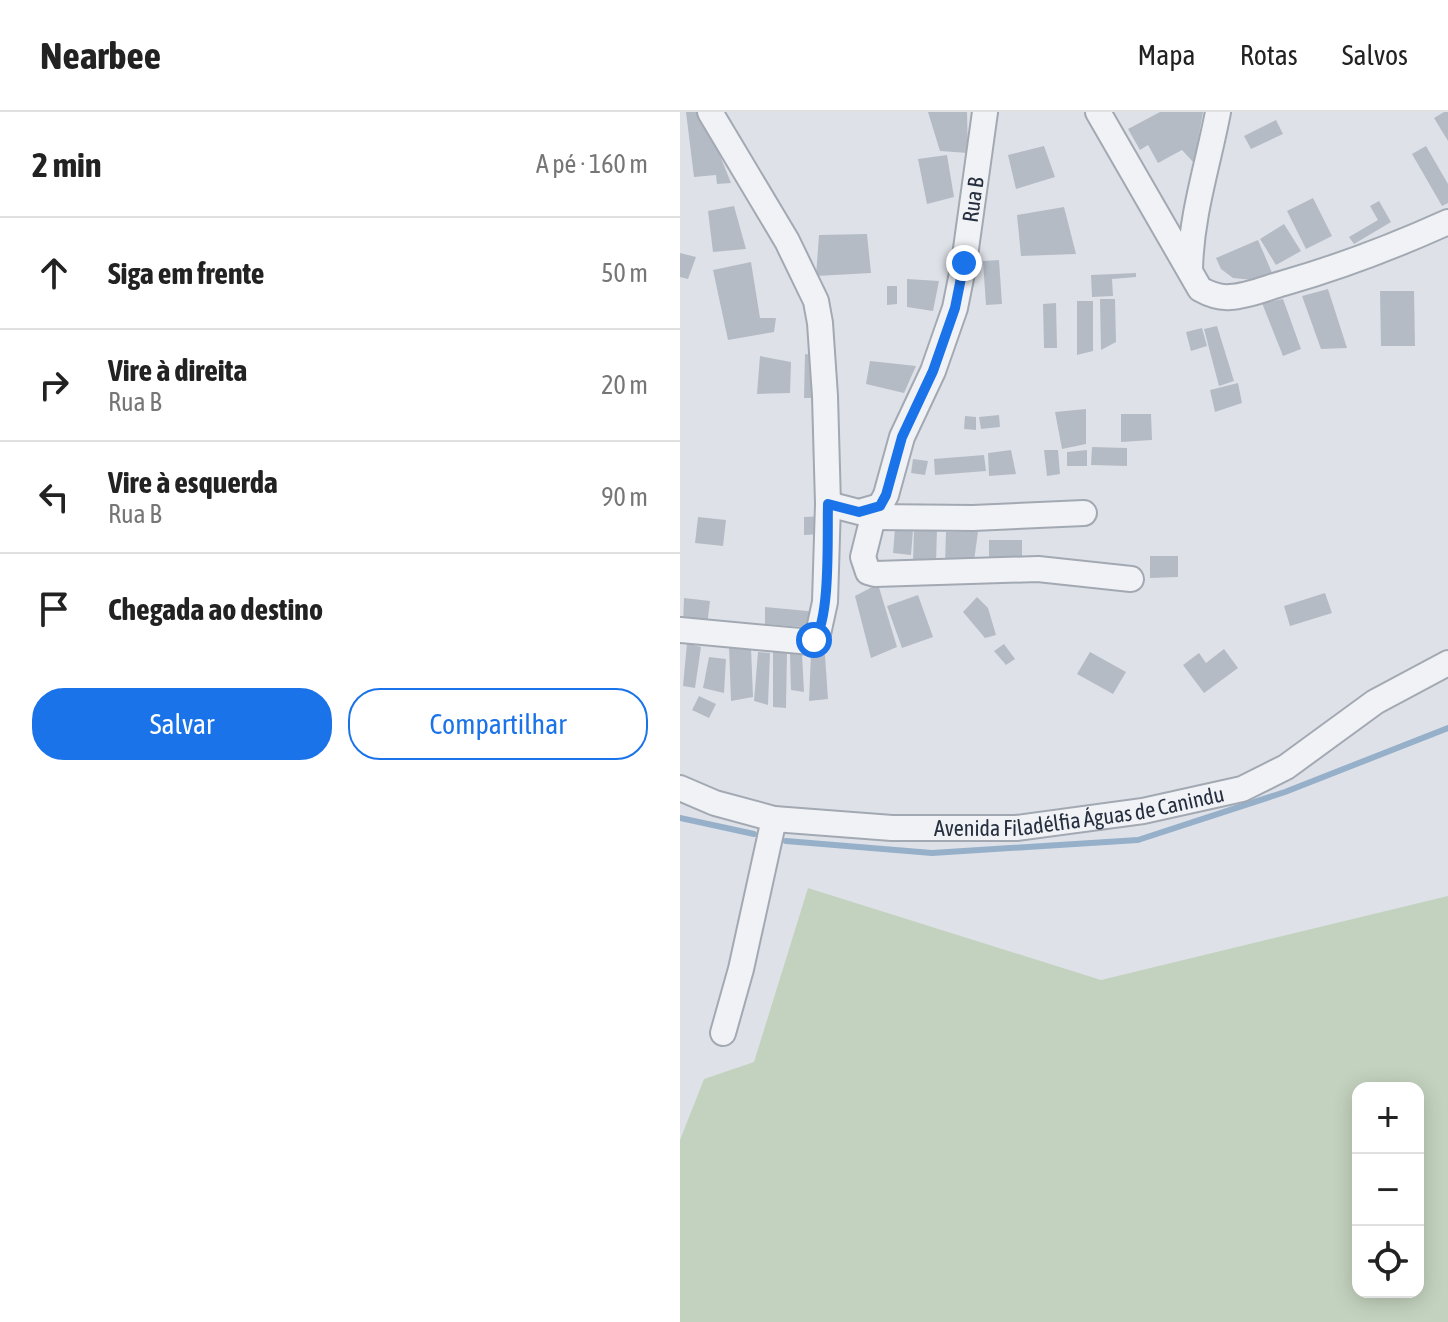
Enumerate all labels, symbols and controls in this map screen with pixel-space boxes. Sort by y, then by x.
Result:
text: Nearbee [40,34,161,77]
text: Mapa [1138,39,1196,71]
text: Rotas [1240,39,1298,71]
text: Salvos [1342,39,1408,71]
text: 2 min [32,145,101,184]
text: A pé · 160 m [536,149,648,179]
street label: Rua B [957,175,989,224]
route end [946,245,982,281]
icon: ahead [32,251,76,295]
text: Siga em frente [108,256,264,290]
text: 50 m [601,258,648,288]
text: Vire à direita [108,353,247,387]
icon: right [32,363,76,407]
text: 20 m [601,370,648,400]
text: Rua B [108,387,162,417]
text: Vire à esquerda [108,465,278,499]
icon: left [32,475,76,519]
text: 90 m [601,482,648,512]
text: Rua B [108,499,162,529]
icon: arrive [32,587,76,631]
text: Chegada ao destino [108,592,323,626]
route start [796,622,832,658]
button: Salvar [32,688,332,760]
button: Compartilhar [348,688,648,760]
street label: Avenida Filadélfia Águas de Canindu [934,780,1227,841]
map controls [1352,1082,1424,1298]
button: + [1352,1082,1424,1154]
button: − [1352,1154,1424,1226]
button: locate [1352,1226,1424,1298]

